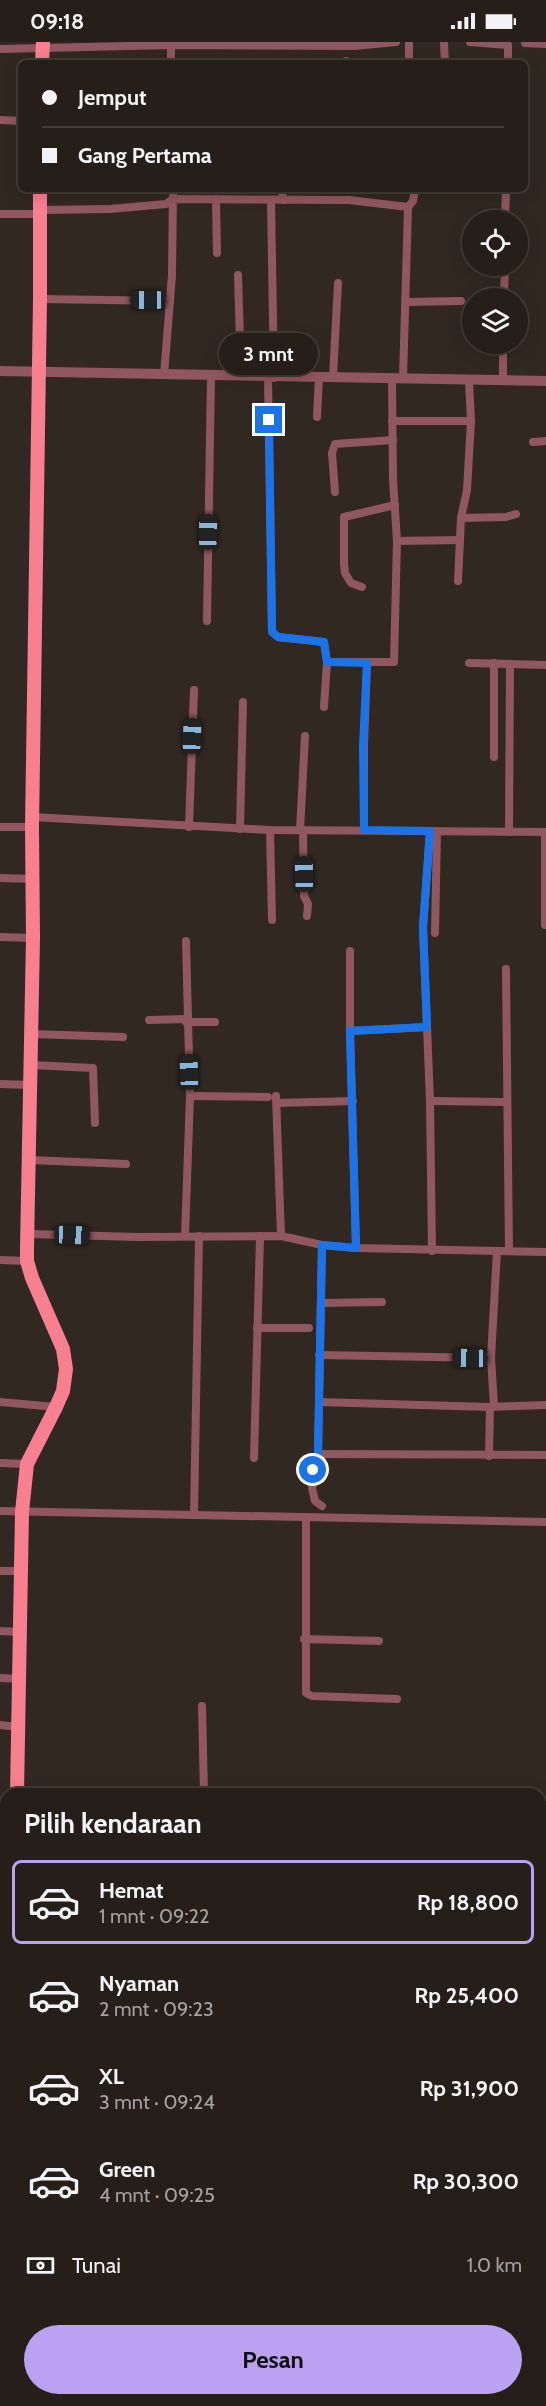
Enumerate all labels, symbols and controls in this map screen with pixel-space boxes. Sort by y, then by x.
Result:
text: 09:18 [30,8,84,35]
text: Jemput [78,84,147,111]
text: Gang Pertama [78,142,212,169]
map controls [462,210,528,354]
button: locate [462,210,528,276]
button: layers [462,288,528,354]
car [130,291,166,309]
callout: 3 mnt [220,333,318,375]
text: 3 mnt [243,342,294,366]
route end [255,406,282,433]
car [199,514,217,550]
car [182,718,202,754]
car [295,856,313,892]
car [179,1054,199,1090]
car [54,1225,90,1245]
car [452,1349,488,1367]
route start [299,1456,326,1483]
text: Pilih kendaraan [24,1807,202,1840]
icon: car [27,1875,81,1929]
text: Hemat [99,1877,164,1904]
text: Rp 18,800 [417,1889,519,1916]
text: 1 mnt · 09:22 [99,1904,210,1928]
icon: car [27,1968,81,2022]
text: Nyaman [99,1970,179,1997]
text: Rp 25,400 [415,1982,519,2009]
text: 2 mnt · 09:23 [99,1997,214,2021]
icon: car [27,2061,81,2115]
text: XL [99,2063,124,2090]
text: Rp 31,900 [420,2075,519,2102]
text: 3 mnt · 09:24 [99,2090,215,2114]
icon: car [27,2154,81,2208]
text: Green [99,2156,155,2183]
text: Rp 30,300 [413,2168,519,2195]
text: 4 mnt · 09:25 [99,2183,215,2207]
icon: cash [24,2249,57,2282]
text: Tunai [72,2252,121,2279]
text: 1.0 km [467,2253,522,2277]
button: Pesan [24,2325,522,2394]

